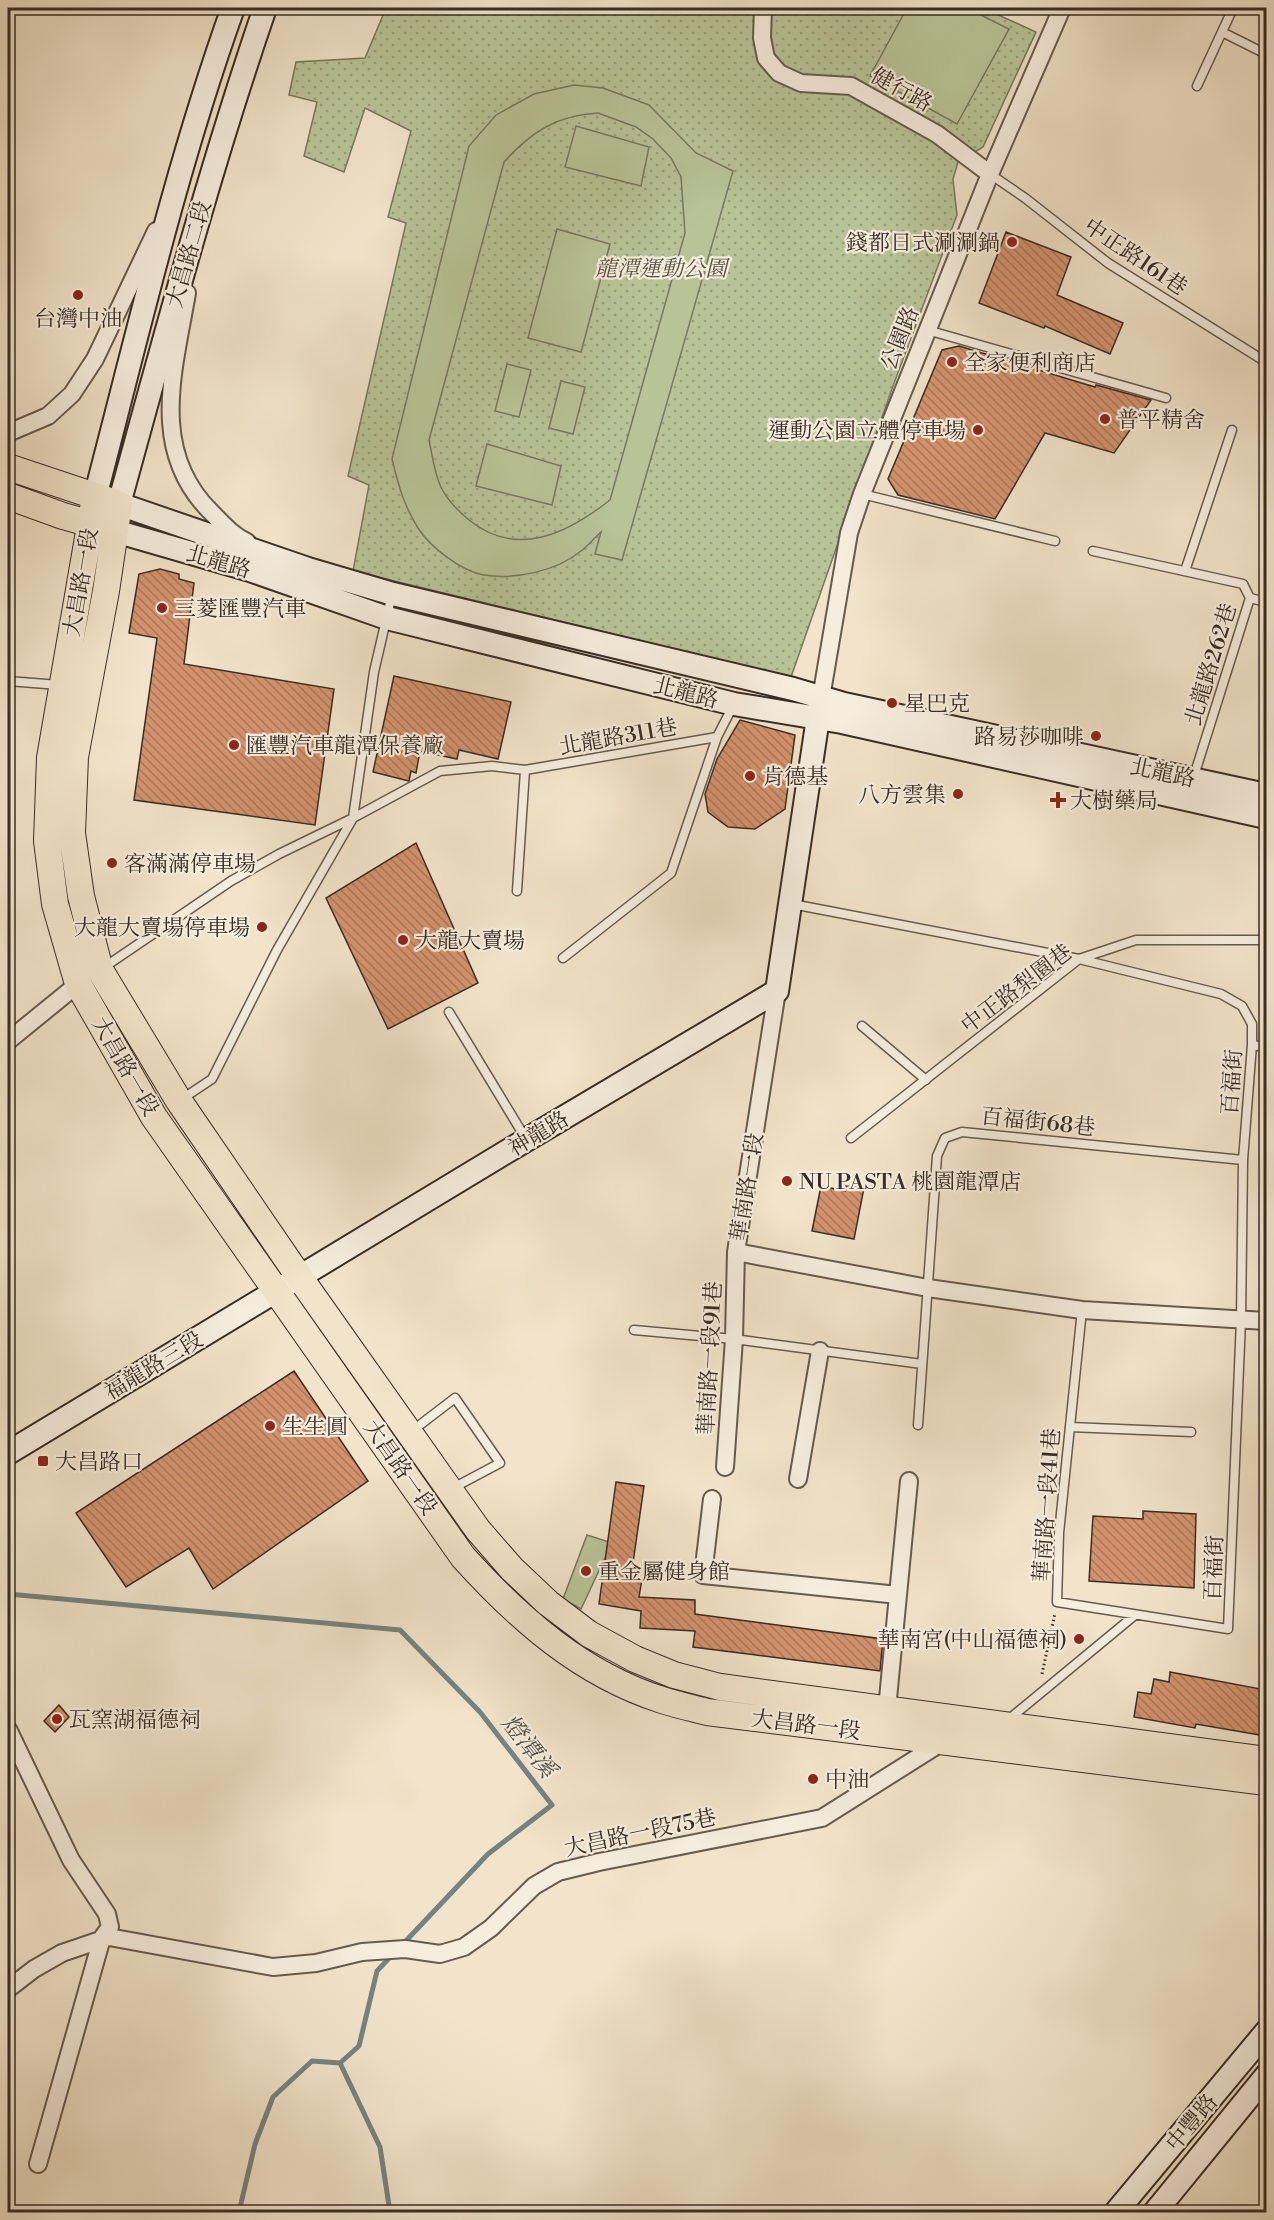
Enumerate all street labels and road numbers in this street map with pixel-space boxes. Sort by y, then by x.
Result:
street label: 健行路 [866,63,937,118]
street label: 大昌路二段 [161,198,218,311]
street label: 中正路161巷 [1078,213,1192,302]
street label: 公園路 [876,303,925,374]
street label: 大昌路一段 [59,526,104,639]
street label: 北龍路 [183,540,254,585]
street label: 北龍路262巷 [1180,600,1243,729]
street label: 北龍路 [650,672,721,715]
street label: 北龍路311巷 [557,714,679,761]
street label: 北龍路 [1128,753,1198,794]
street label: 中正路梨園巷 [956,939,1078,1040]
street label: 大昌路一段 [86,1012,164,1121]
street label: 百福街 [1217,1048,1248,1116]
street label: 百福街68巷 [979,1103,1096,1142]
street label: 神龍路 [504,1106,574,1163]
street label: 華南路一段 [726,1131,769,1244]
street label: 華南路一段91巷 [693,1280,728,1436]
street label: 福龍路三段 [100,1326,208,1406]
street label: 大昌路一段 [357,1415,442,1521]
street label: 華南路一段41巷 [1029,1427,1066,1583]
street label: 百福街 [1200,1535,1229,1602]
street label: 大昌路一段 [750,1705,862,1746]
street label: 大昌路一段75巷 [562,1804,719,1863]
street label: 中豐路 [1161,2089,1224,2157]

